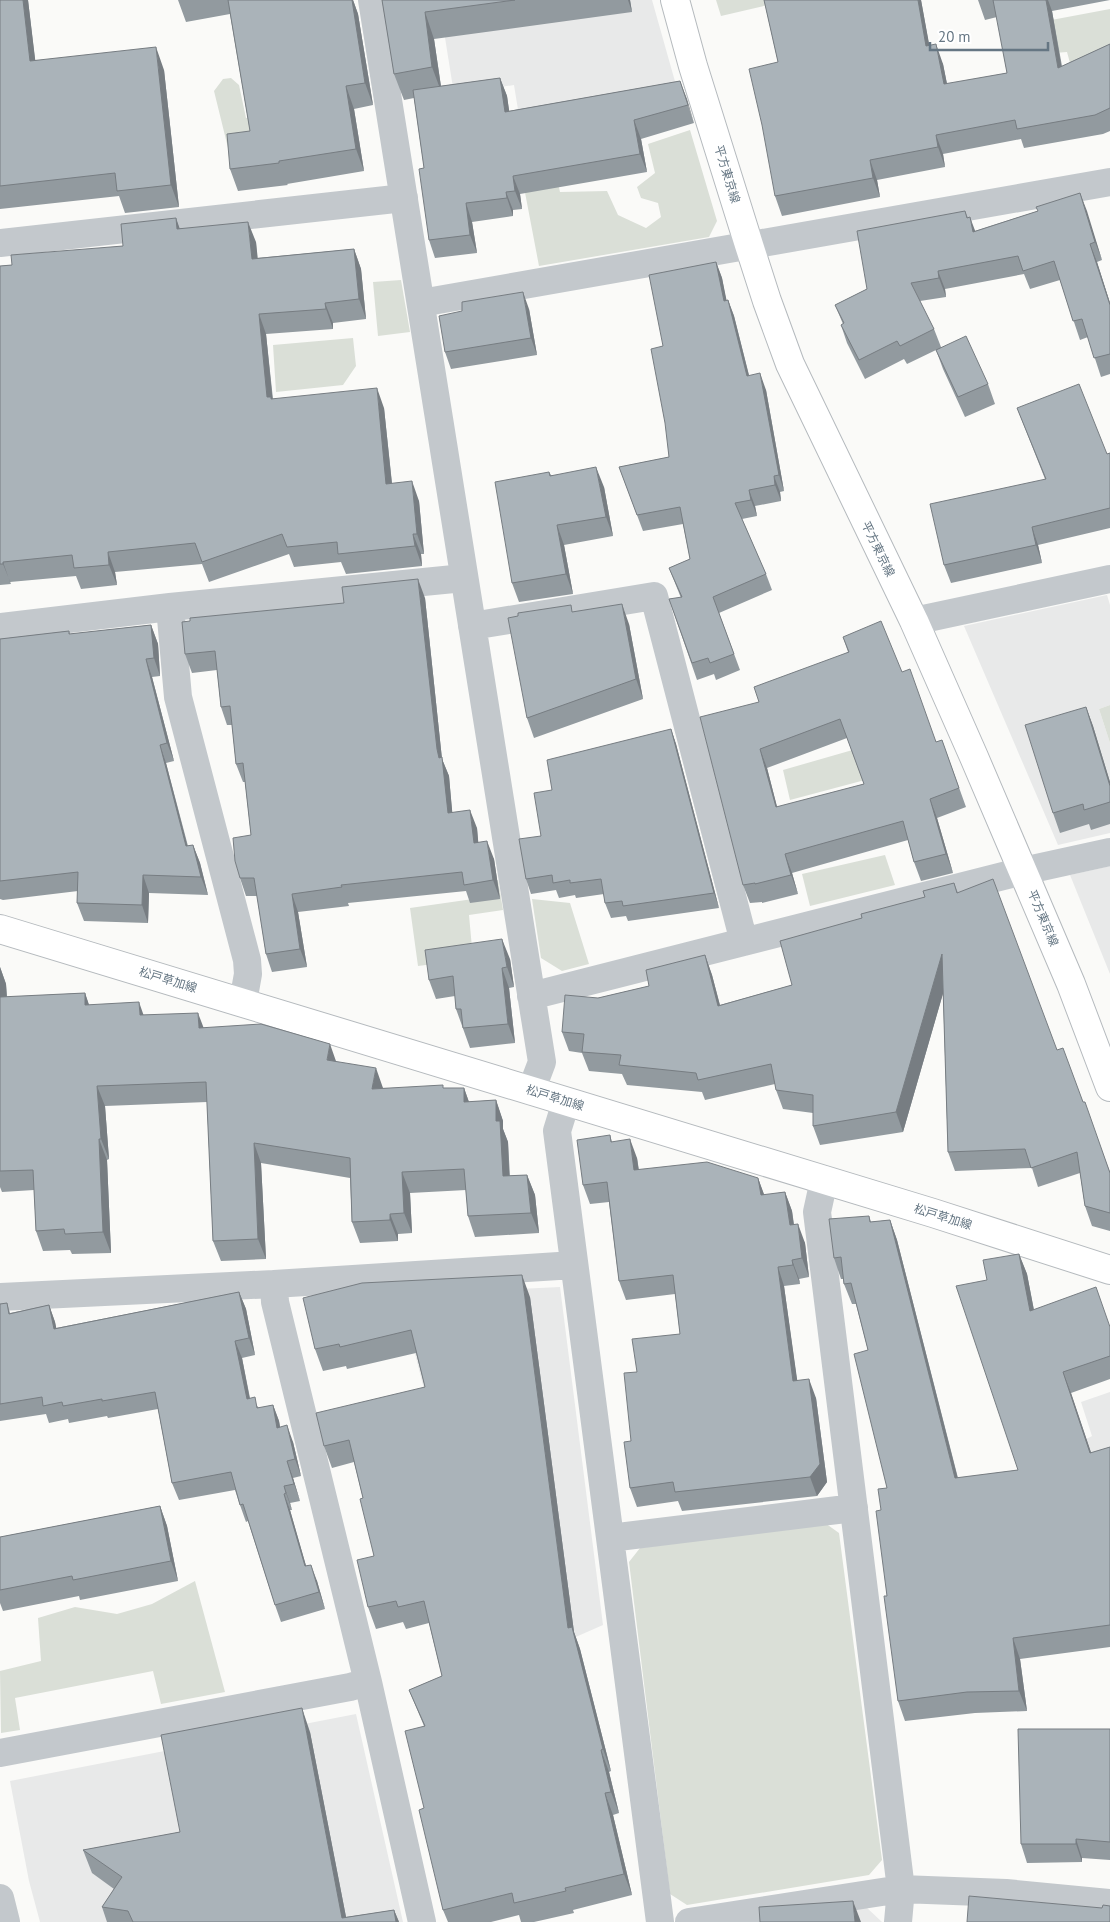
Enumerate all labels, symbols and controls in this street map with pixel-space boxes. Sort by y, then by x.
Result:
scale bar [930,20,1048,52]
text: 20 m [938,27,971,46]
street label: 平方東京線 [712,143,743,205]
street label: 平方東京線 [859,519,898,579]
street label: 平方東京線 [1025,887,1062,948]
street label: 松戸草加線 [137,964,199,995]
street label: 松戸草加線 [524,1082,586,1113]
street label: 松戸草加線 [912,1201,974,1232]

